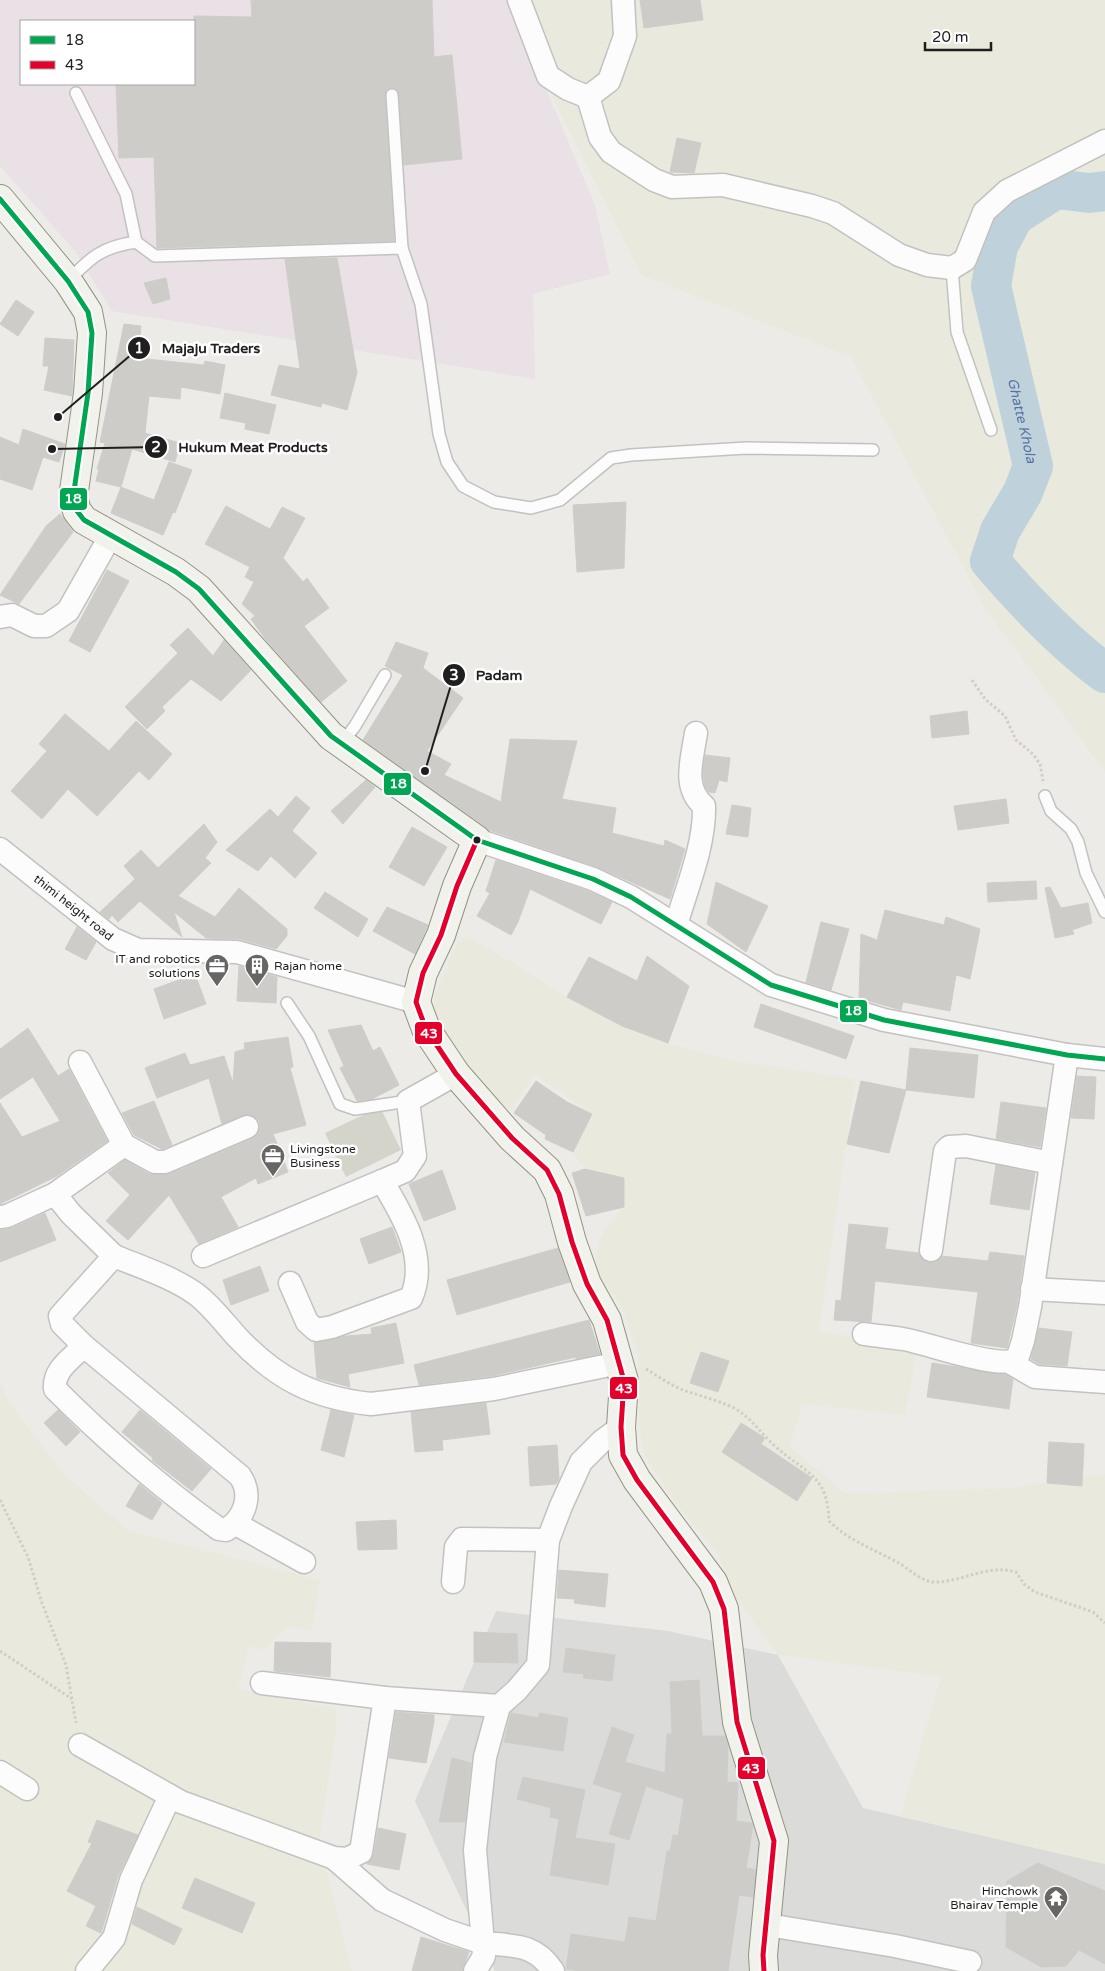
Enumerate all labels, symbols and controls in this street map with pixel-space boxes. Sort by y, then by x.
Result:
legend [20,20,195,85]
scale bar [925,20,991,52]
text: 20 m [932,28,969,46]
text: 18 [65,31,84,49]
text: 43 [65,56,84,74]
callout: Majaju Traders [127,334,270,363]
text: 1 [134,339,144,357]
text: Majaju Traders [162,340,260,357]
water label: Ghatte Khola [1004,376,1041,466]
callout: Hukum Meat Products [143,433,338,462]
text: 2 [151,438,161,456]
text: Hukum Meat Products [178,439,328,456]
line badge: 18 [59,487,88,511]
text: 18 [64,490,82,507]
callout: Padam [441,660,533,689]
text: 3 [449,666,459,684]
text: Padam [476,667,522,684]
line badge: 18 [383,772,412,796]
text: 18 [389,775,407,792]
unlabelled marker [472,835,482,845]
street label: thimi height road [31,872,116,943]
place label: IT and robotics solutions [115,952,200,980]
office icon: IT and robotics solutions [204,953,230,987]
building icon: Rajan home [244,953,270,987]
place label: Rajan home [274,959,342,973]
line badge: 18 [839,999,868,1023]
text: 18 [844,1002,862,1019]
line badge: 43 [414,1021,443,1045]
text: 43 [420,1025,438,1042]
place label: Livingstone Business [290,1142,356,1170]
office icon: Livingstone Business [260,1143,286,1177]
line badge: 43 [609,1376,638,1400]
text: 43 [615,1380,633,1397]
line badge: 43 [737,1756,766,1780]
text: 43 [742,1760,760,1777]
place label: Hinchowk Bhairav Temple [950,1884,1038,1912]
temple icon: Hinchowk Bhairav Temple [1043,1885,1069,1919]

